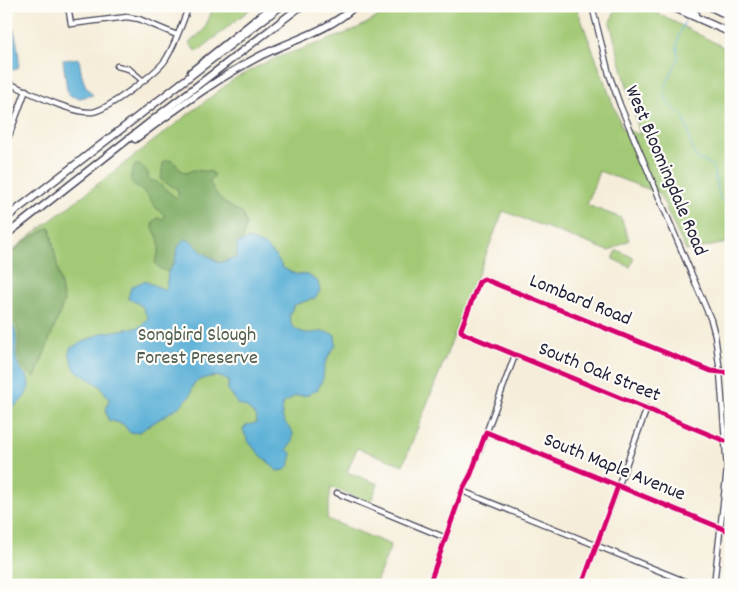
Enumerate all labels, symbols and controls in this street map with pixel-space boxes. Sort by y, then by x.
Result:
street label: West Bloomingdale Road [616,82,714,260]
street label: Lombard Road [525,268,635,334]
park label: Songbird Slough Forest Preserve [136,322,258,373]
street label: South Oak Street [534,336,664,410]
street label: South Maple Avenue [539,427,689,509]

